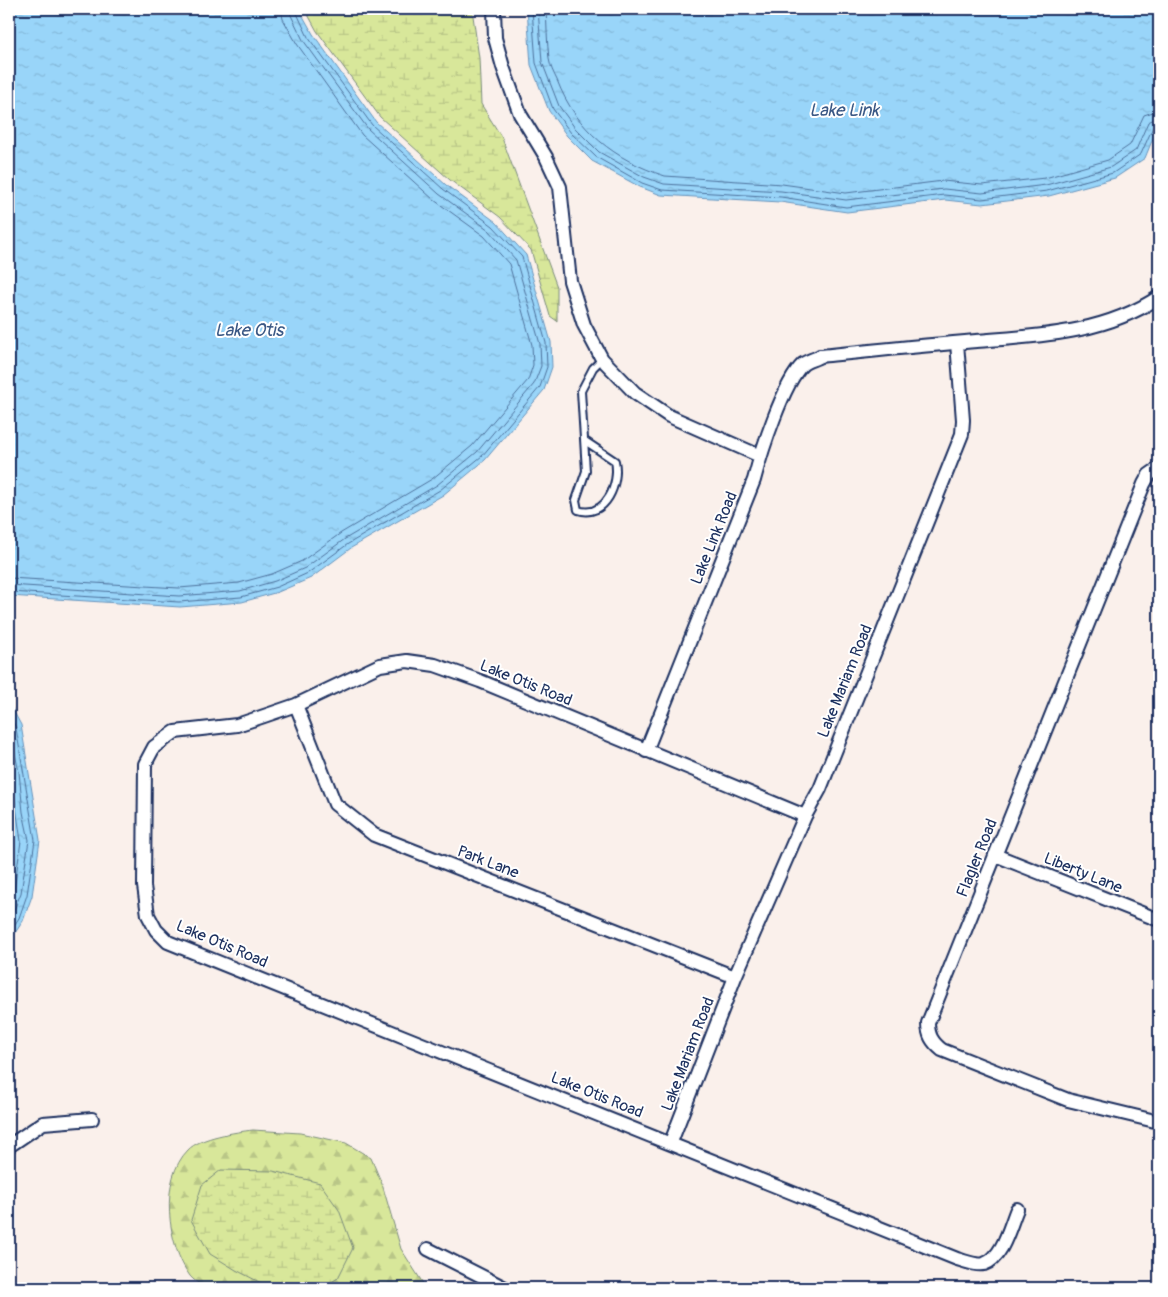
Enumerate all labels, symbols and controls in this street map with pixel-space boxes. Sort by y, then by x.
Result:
water label: Lake Link [809,99,880,122]
water label: Lake Otis [215,319,285,342]
street label: Lake Link Road [686,489,742,587]
street label: Lake Mariam Road [813,621,877,741]
street label: Lake Otis Road [477,655,575,711]
street label: Flagler Road [952,816,1002,900]
street label: Park Lane [454,841,522,883]
street label: Liberty Lane [1041,848,1125,898]
street label: Lake Otis Road [173,916,271,972]
street label: Lake Mariam Road [657,994,719,1114]
street label: Lake Otis Road [548,1067,646,1123]

